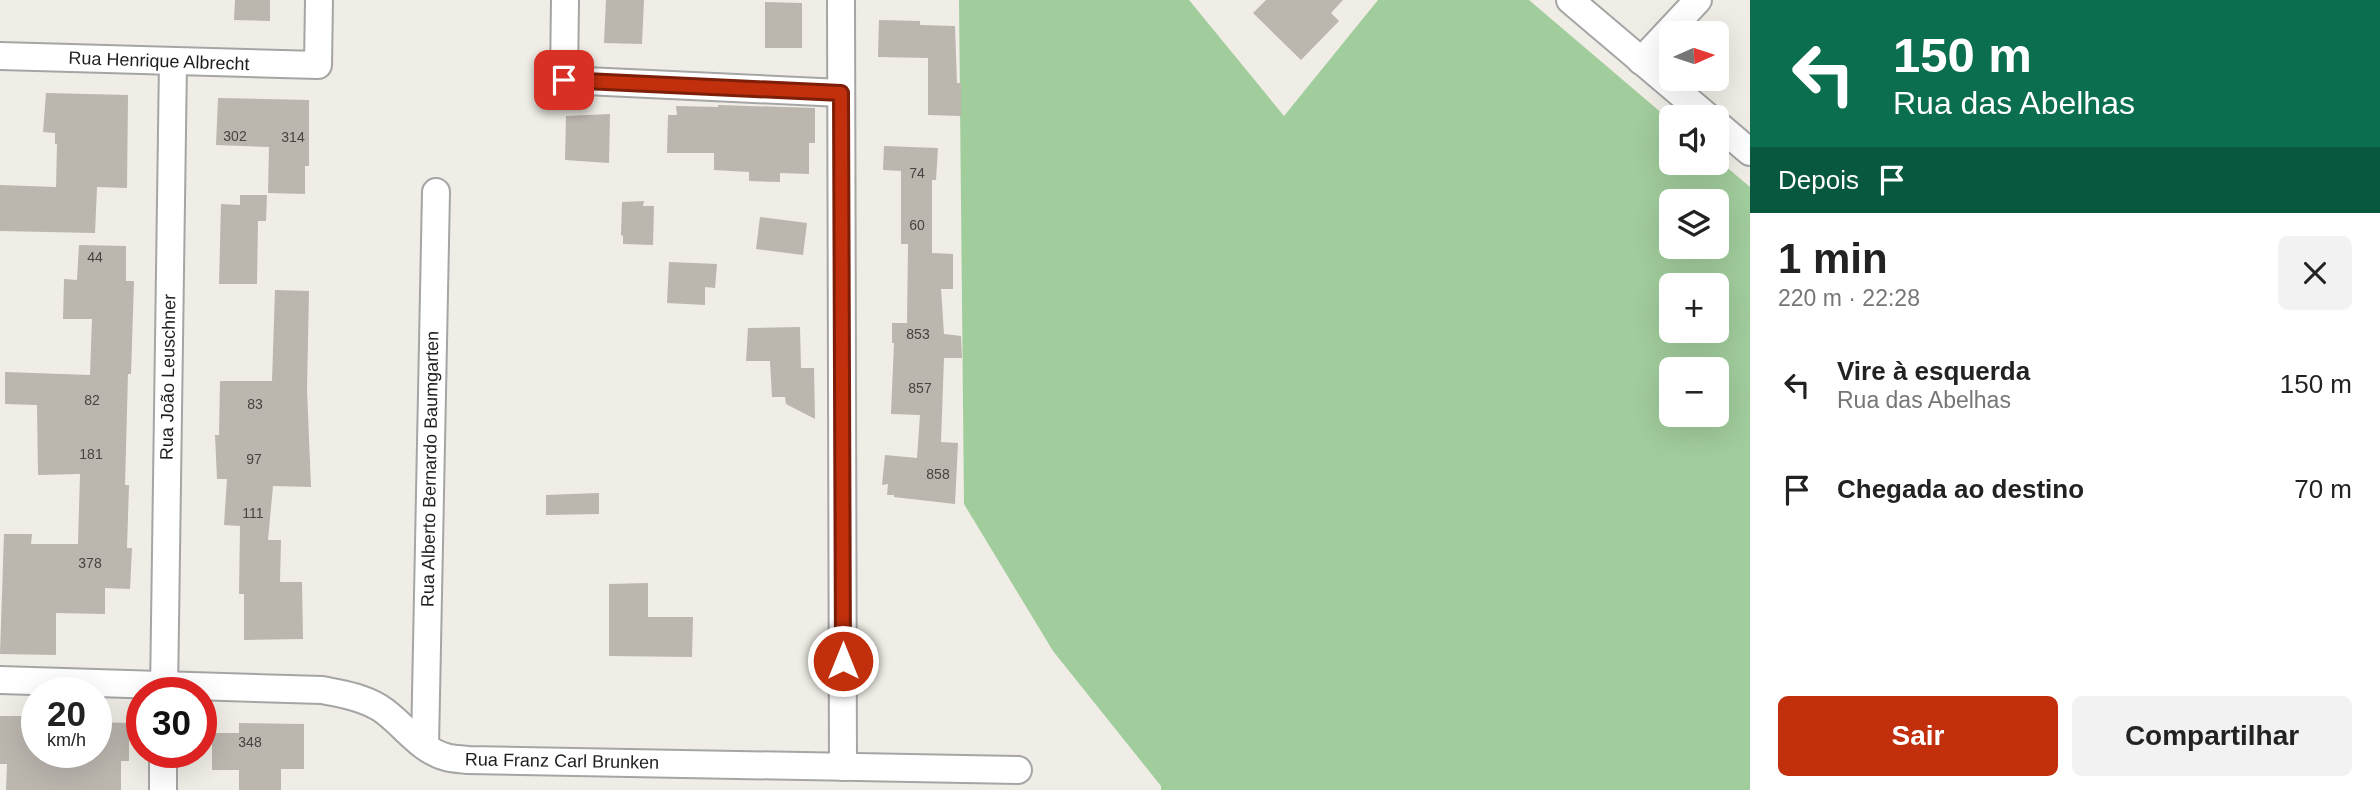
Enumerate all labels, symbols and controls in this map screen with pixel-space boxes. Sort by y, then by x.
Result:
north arrow [1659,21,1729,91]
map controls [1659,21,1729,427]
icon: left [1778,28,1869,119]
text: 150 m [1893,28,2032,82]
street label: Rua Henrique Albrecht [68,48,250,74]
pin [534,50,594,110]
icon: arrive [545,61,583,99]
text: Rua das Abelhas [1893,85,2135,121]
button: sound [1659,105,1729,175]
house number: 302 [223,128,247,144]
house number: 314 [281,129,305,145]
icon: arrive [1873,161,1911,199]
house number: 74 [909,165,925,181]
text: Depois [1778,165,1859,195]
button: layers [1659,189,1729,259]
house number: 60 [909,217,925,233]
text: 1 min [1778,235,1888,282]
button: close [2278,236,2352,310]
house number: 44 [87,249,103,265]
button: + [1659,273,1729,343]
text: 220 m · 22:28 [1778,285,1920,311]
street label: Rua João Leuschner [157,294,179,460]
house number: 853 [906,326,930,342]
street label: Rua Alberto Bernardo Baumgarten [418,331,442,607]
text: Vire à esquerda [1837,356,2030,386]
button: − [1659,357,1729,427]
icon: left [1778,366,1816,404]
text: 150 m [2280,369,2352,399]
house number: 857 [908,380,932,396]
text: Rua das Abelhas [1837,387,2011,413]
house number: 82 [84,392,100,408]
house number: 83 [247,396,263,412]
house number: 181 [79,446,103,462]
house number: 97 [246,451,262,467]
house number: 858 [926,466,950,482]
icon: arrive [1778,471,1816,509]
text: Chegada ao destino [1837,474,2084,504]
text: 70 m [2294,474,2352,504]
house number: 111 [242,505,264,521]
house number: 378 [78,555,102,571]
position arrow [806,624,880,698]
speed limit sign: 30 [126,677,217,768]
text: 20 [47,694,86,733]
button: Sair [1778,696,2058,776]
button: Compartilhar [2072,696,2352,776]
text: km/h [47,730,86,750]
house number: 348 [238,734,262,750]
street label: Rua Franz Carl Brunken [465,749,659,773]

